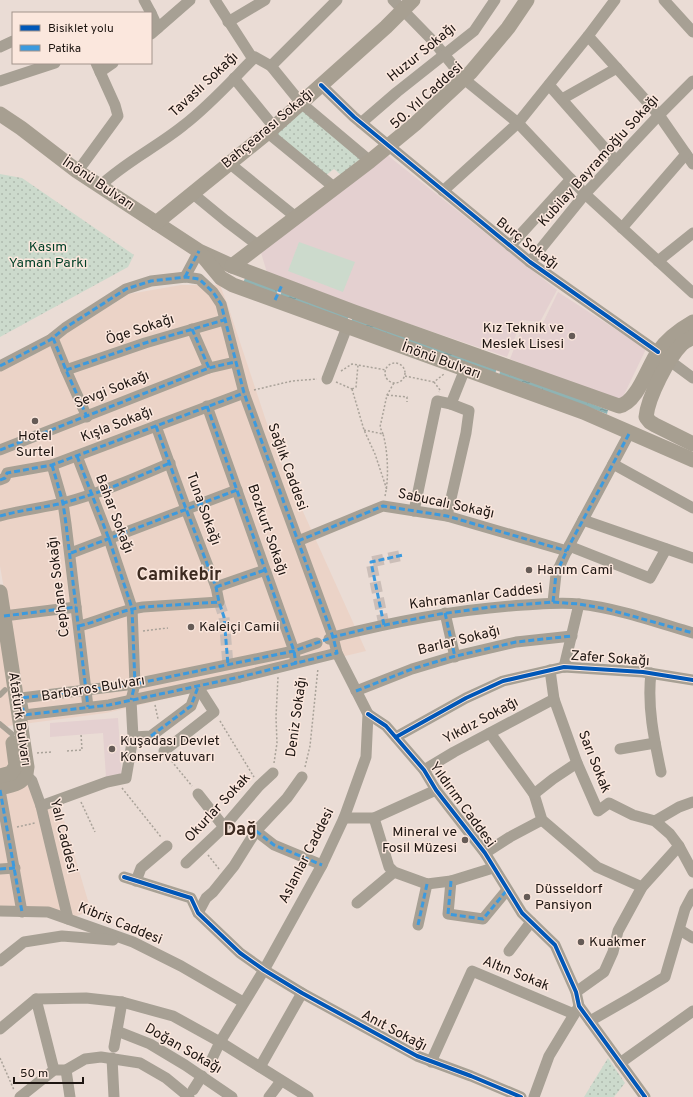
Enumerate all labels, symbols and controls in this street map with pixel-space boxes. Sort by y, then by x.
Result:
legend [12,12,152,64]
street label: Huzur Sokağı [384,20,460,86]
text: Bisiklet yolu [48,21,114,37]
text: Patika [48,41,81,57]
street label: Tavaslı Sokağı [166,49,242,121]
street label: 50. Yıl Caddesi [387,59,467,133]
street label: Bahçearası Sokağı [219,86,317,172]
street label: Kubilay Bayramoğlu Sokağı [535,91,663,231]
street label: İnönü Bulvarı [59,153,138,214]
street label: Burç Sokağı [492,214,562,274]
park label: Kasım Yaman Parkı [9,239,87,272]
street label: Öge Sokağı [103,310,176,349]
place label: Kız Teknik ve Meslek Lisesi [482,320,564,353]
marker: Kız Teknik ve Meslek Lisesi [567,331,577,341]
street label: İnönü Bulvarı [399,338,483,383]
street label: Sevgi Sokağı [72,367,152,413]
street label: Kışla Sokağı [79,403,155,447]
marker: Hotel Surtel [30,416,40,426]
street label: Sağlık Caddesi [263,421,311,513]
place label: Hotel Surtel [16,428,54,461]
street label: Tuna Sokağı [182,470,224,548]
street label: Bahar Sokağı [91,472,137,556]
street label: Bozkurt Sokağı [243,482,291,578]
street label: Sabucalı Sokağı [396,485,496,523]
street label: Cephane Sokağı [44,536,74,638]
place label: Hanım Cami [537,562,613,579]
district label: Camikebir [136,564,222,587]
marker: Hanım Cami [524,565,534,575]
street label: Kahramanlar Caddesi [408,580,544,614]
place label: Kaleiçi Camii [199,619,280,636]
marker: Kaleiçi Camii [186,622,196,632]
street label: Barlar Sokağı [416,623,502,659]
street label: Zafer Sokağı [570,648,650,670]
street label: Atatürk Bulvarı [4,671,34,767]
street label: Barbaros Bulvarı [40,672,146,706]
street label: Deniz Sokağı [283,676,311,758]
street label: Yıkdız Sokağı [440,694,522,748]
street label: Sarı Sokak [574,728,614,796]
place label: Kuşadası Devlet Konservatuvarı [120,733,220,766]
marker: Kuşadası Devlet Konservatuvarı [107,744,117,754]
street label: Yıldırım Caddesi [425,759,499,851]
street label: Okurlar Sokak [182,770,254,846]
street label: Yalı Caddesi [46,797,80,875]
street label: Aslanlar Caddesi [276,805,338,907]
district label: Dağ [223,819,257,842]
place label: Mineral ve Fosil Müzesi [382,824,457,857]
marker: Mineral ve Fosil Müzesi [460,835,470,845]
place label: Düsseldorf Pansiyon [535,881,603,914]
marker: Düsseldorf Pansiyon [522,892,532,902]
street label: Kibris Caddesi [75,899,165,949]
place label: Kuakmer [589,934,647,951]
marker: Kuakmer [576,937,586,947]
street label: Altın Sokak [480,953,552,995]
street label: Anıt Sokağı [358,1007,430,1055]
street label: Doğan Sokağı [141,1020,225,1078]
scale bar [14,1059,83,1085]
text: 50 m [20,1066,48,1082]

